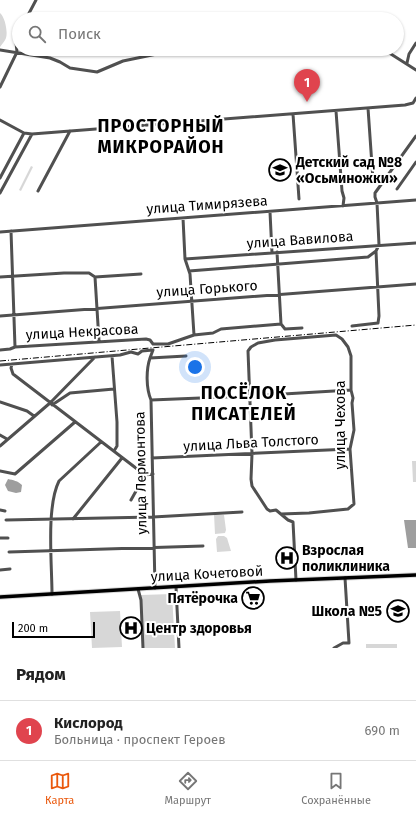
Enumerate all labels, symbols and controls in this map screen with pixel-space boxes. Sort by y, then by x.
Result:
search box [12,12,404,56]
icon: search [26,23,48,45]
text: Поиск [58,25,101,43]
pin: 1 [294,69,320,102]
district label: ПРОСТОРНЫЙ МИКРОРАЙОН [97,114,225,158]
place label: Детский сад №8 «Осьминожки» [295,154,402,187]
school or university icon: Детский сад №8 «Осьминожки» [267,157,293,183]
street label: улица Тимирязева [146,192,268,218]
street label: улица Вавилова [246,228,354,252]
street label: улица Горького [156,277,258,301]
street label: улица Некрасова [25,321,139,343]
your location [185,357,205,377]
street label: улица Чехова [332,381,349,470]
district label: ПОСЁЛОК ПИСАТЕЛЕЙ [191,382,297,425]
street label: улица Лермонтова [131,411,151,535]
street label: улица Льва Толстого [183,431,319,455]
place label: Взрослая поликлиника [302,542,390,575]
hospital icon: Взрослая поликлиника [274,545,300,571]
street label: улица Кочетовой [150,563,264,585]
supermarket icon: Пятёрочка [240,585,266,611]
place label: Пятёрочка [168,590,238,607]
school or university icon: Школа №5 [385,598,411,624]
place label: Школа №5 [311,603,382,620]
hospital icon: Центр здоровья [118,615,144,641]
scale bar [12,620,95,639]
place label: Центр здоровья [146,620,252,637]
text: 200 m [18,622,48,635]
text: Рядом [16,664,66,685]
text: Кислород [54,714,123,732]
text: 1 [26,723,32,738]
text: 690 m [365,723,400,738]
text: Больница · проспект Героев [54,732,226,747]
tab: Карта [45,770,74,807]
tab: Маршрут [164,770,211,807]
tab: Сохранённые [301,770,371,807]

